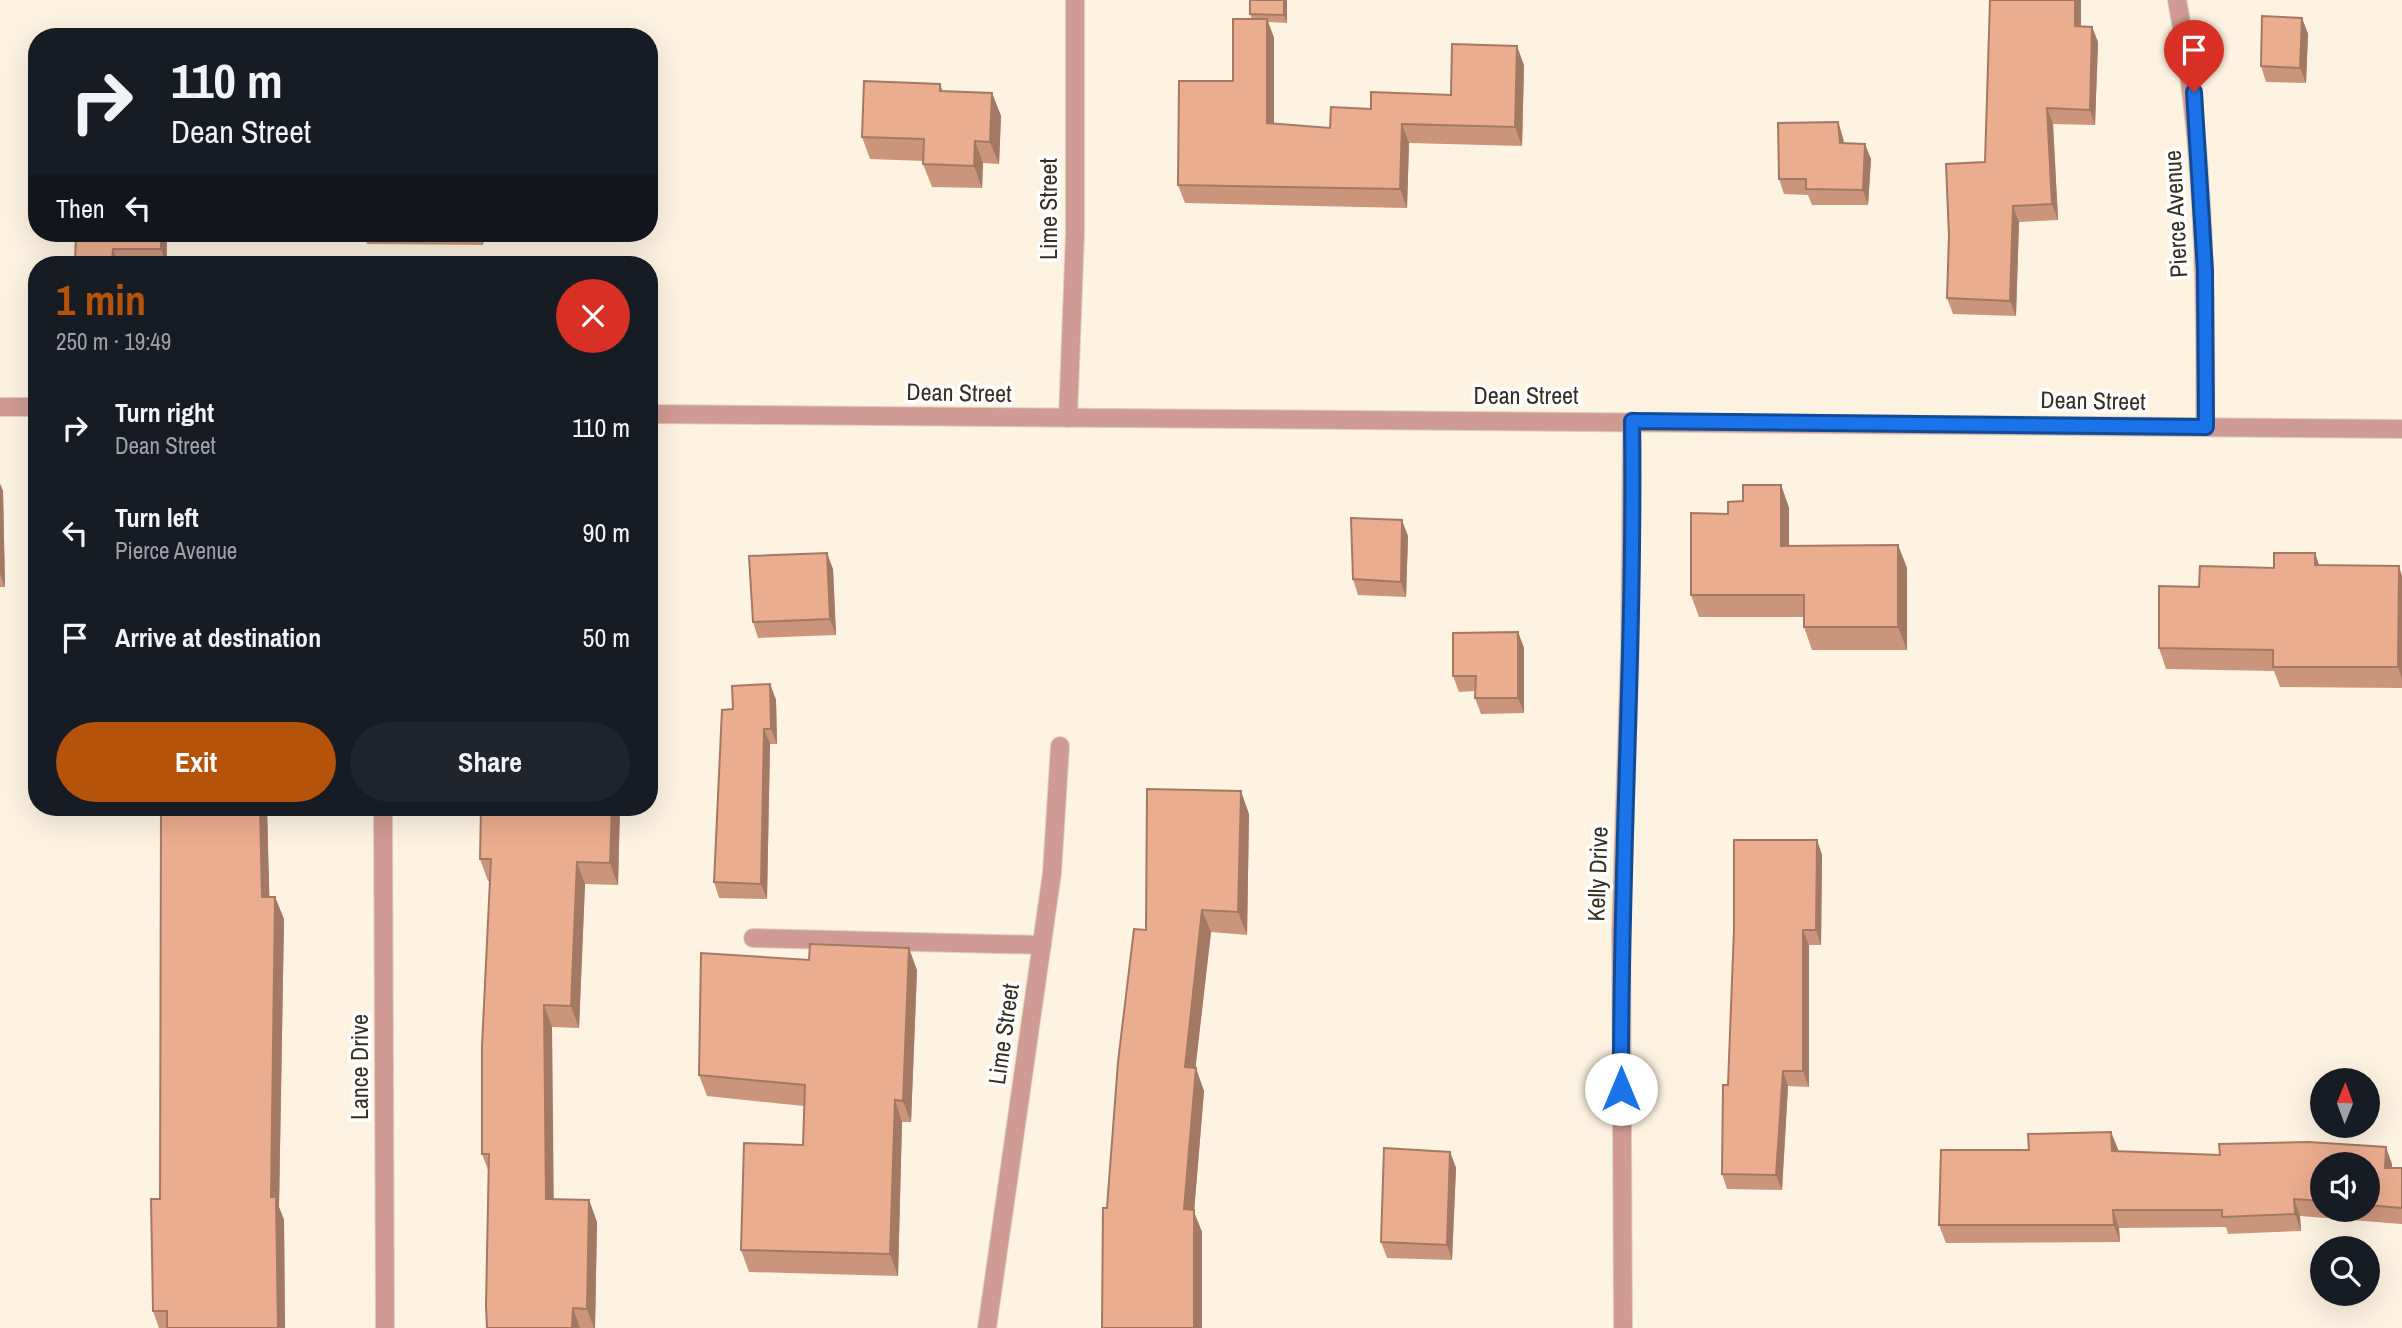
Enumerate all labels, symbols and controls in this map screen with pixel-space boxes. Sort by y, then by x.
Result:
pin [2164,20,2224,92]
icon: arrive [2175,31,2213,69]
text: 110 m [171,47,283,113]
icon: right [56,56,147,147]
text: Dean Street [171,110,311,153]
street label: Pierce Avenue [2156,149,2194,279]
street label: Lime Street [1032,158,1064,260]
icon: left [119,189,157,227]
text: Then [56,191,105,226]
text: 1 min [56,272,146,328]
button: close [556,279,630,353]
text: 250 m · 19:49 [56,326,171,357]
street label: Dean Street [906,375,1012,409]
street label: Dean Street [1473,379,1579,411]
street label: Dean Street [2040,383,2146,417]
text: Turn right [115,395,214,430]
icon: right [56,409,94,447]
text: 110 m [572,410,630,445]
text: Dean Street [115,430,216,461]
text: Turn left [115,500,199,535]
icon: left [56,514,94,552]
text: 90 m [583,515,630,550]
text: Pierce Avenue [115,535,237,566]
icon: arrive [56,619,94,657]
text: Arrive at destination [115,620,321,655]
text: 50 m [583,620,630,655]
button: Exit [56,722,336,802]
button: Share [350,722,630,802]
street label: Kelly Drive [1579,826,1615,922]
street label: Lime Street [980,981,1026,1086]
street label: Lance Drive [343,1014,375,1120]
position arrow [1584,1052,1658,1126]
north arrow [2310,1068,2380,1138]
map controls [2310,1068,2380,1306]
button: sound [2310,1152,2380,1222]
button: search [2310,1236,2380,1306]

